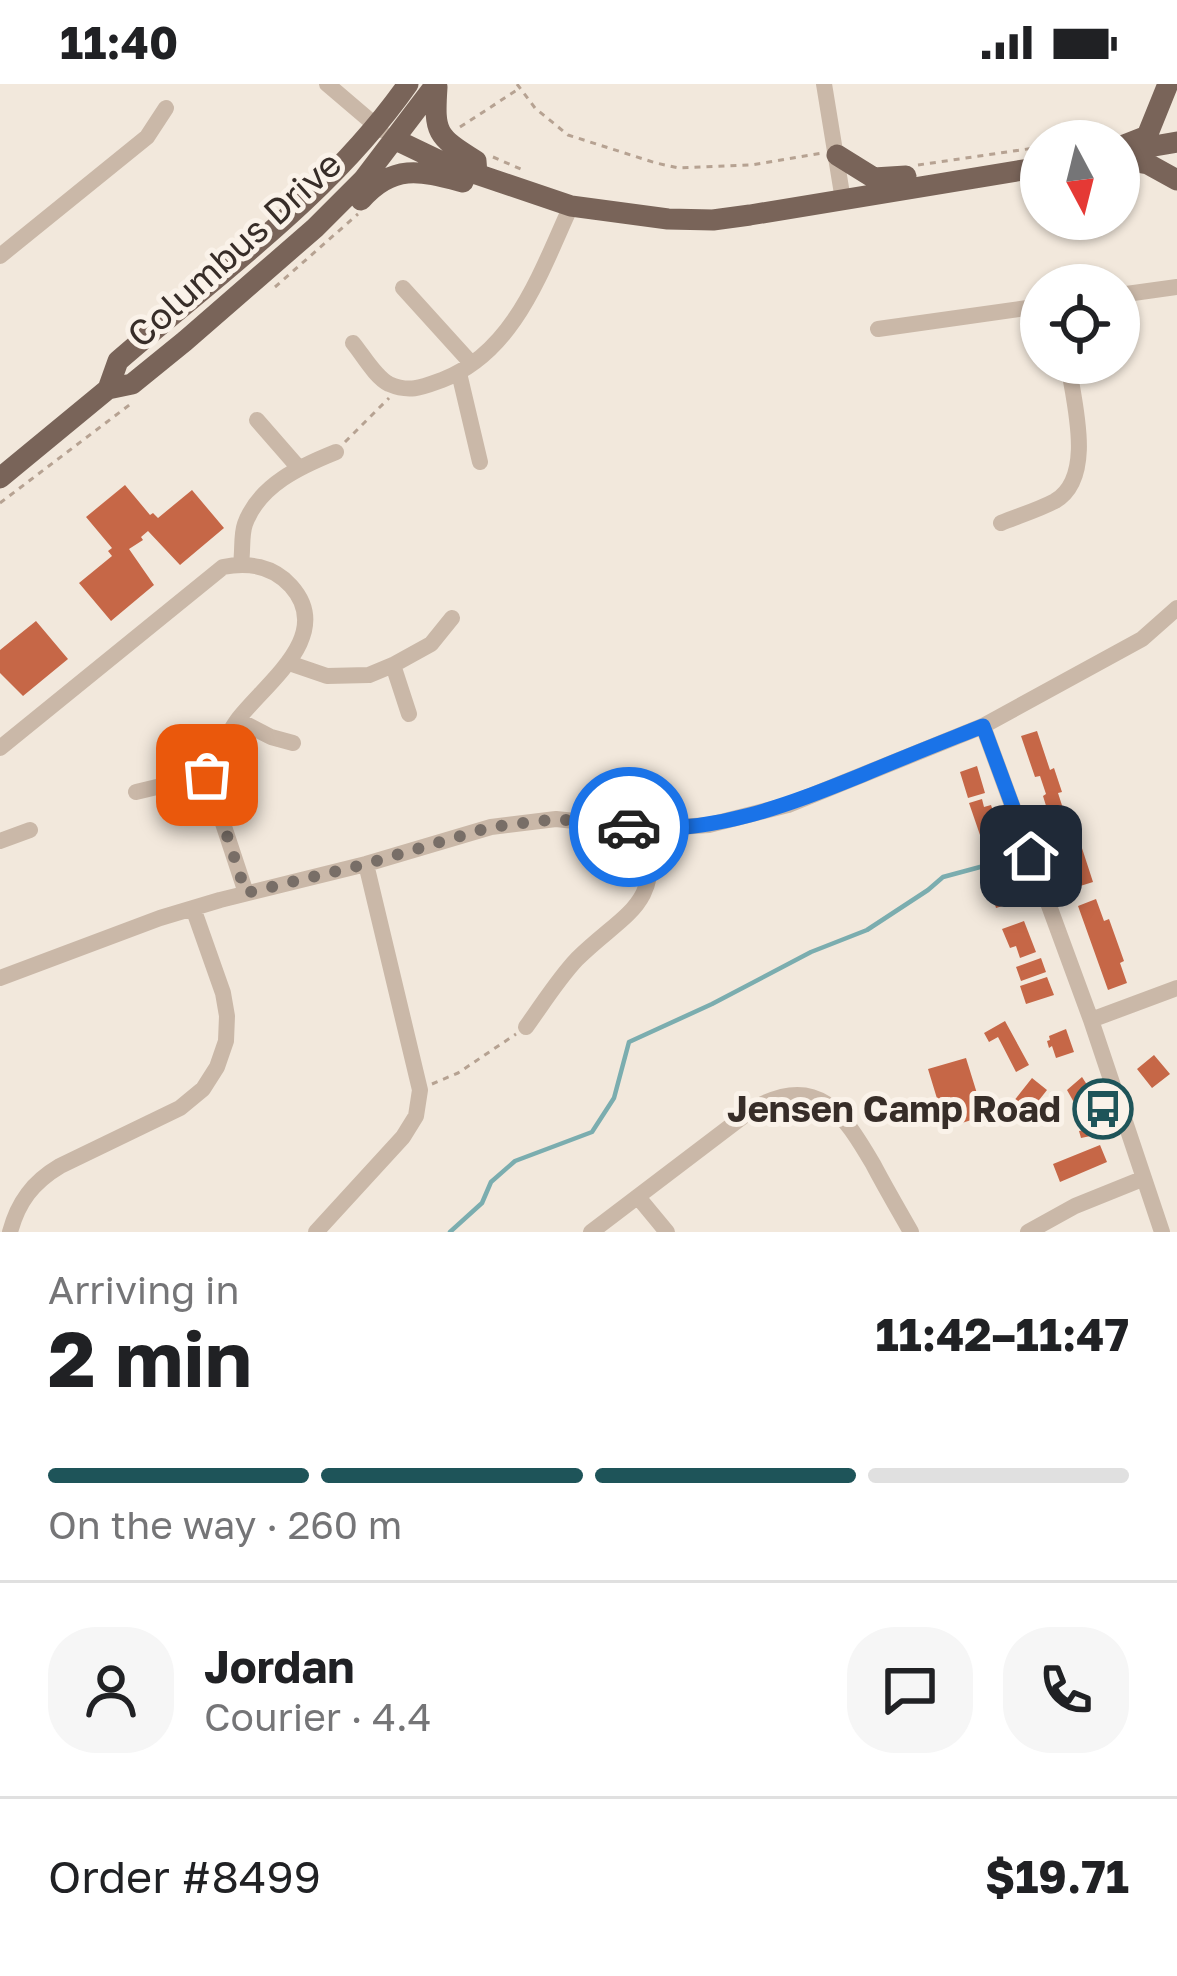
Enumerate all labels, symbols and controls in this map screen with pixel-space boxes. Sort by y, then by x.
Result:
text: 11:40 [60,15,178,69]
north arrow [1020,120,1140,240]
map controls [1020,120,1140,384]
street label: Columbus Drive [118,141,349,356]
button: locate [1020,264,1140,384]
pin [156,724,258,826]
icon: bag [174,742,240,808]
courier [569,767,689,887]
icon: car [596,794,662,860]
pin [980,805,1082,907]
icon: home [998,823,1064,889]
bus stop icon: Jensen Camp Road [1072,1078,1134,1140]
place label: Jensen Camp Road [727,1087,1061,1130]
text: Arriving in [48,1266,239,1313]
text: 11:42–11:47 [875,1307,1129,1361]
text: 2 min [48,1311,252,1404]
text: On the way · 260 m [48,1501,402,1548]
button: person [48,1627,174,1753]
button: chat [847,1627,973,1753]
button: phone [1003,1627,1129,1753]
text: Jordan [204,1639,355,1693]
text: Courier · 4.4 [204,1693,432,1740]
text: Order #8499 [48,1849,321,1903]
text: $19.71 [985,1849,1129,1903]

